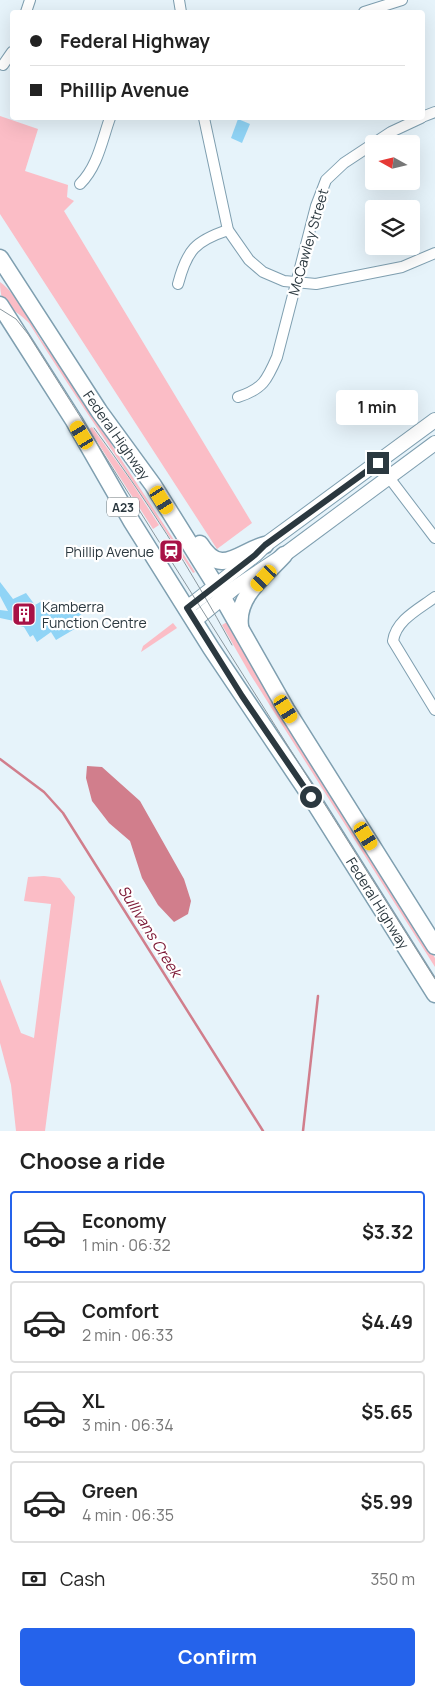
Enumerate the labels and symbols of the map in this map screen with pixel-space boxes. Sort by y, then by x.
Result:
north arrow [365,135,420,190]
street label: McCawley Street [284,186,332,298]
street label: Federal Highway [79,387,155,484]
callout: 1 min [337,390,419,426]
car [67,418,96,452]
route end [367,452,389,474]
car [147,483,176,517]
road number: A23 [107,498,139,516]
station icon: Phillip Avenue [158,538,184,564]
place label: Phillip Avenue [65,542,154,561]
car [248,562,279,594]
place label: Kamberra Function Centre [42,597,147,632]
building icon: Kamberra Function Centre [11,601,37,627]
car [271,692,300,726]
route start [300,786,322,808]
car [351,819,380,853]
street label: Federal Highway [342,854,414,953]
water label: Sullivans Creek [113,881,188,983]

